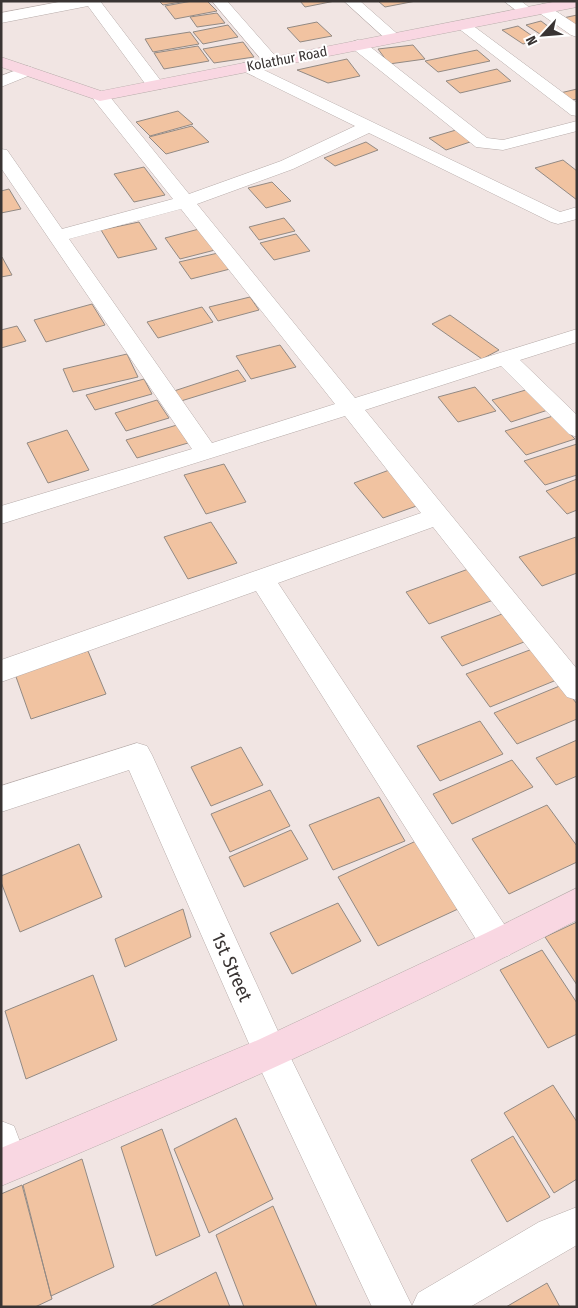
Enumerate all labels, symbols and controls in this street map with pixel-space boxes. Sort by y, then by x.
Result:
north arrow [518,10,568,60]
text: N [522,33,541,48]
street label: Kolathur Road [245,43,329,75]
street label: 1st Street [207,929,258,1006]

